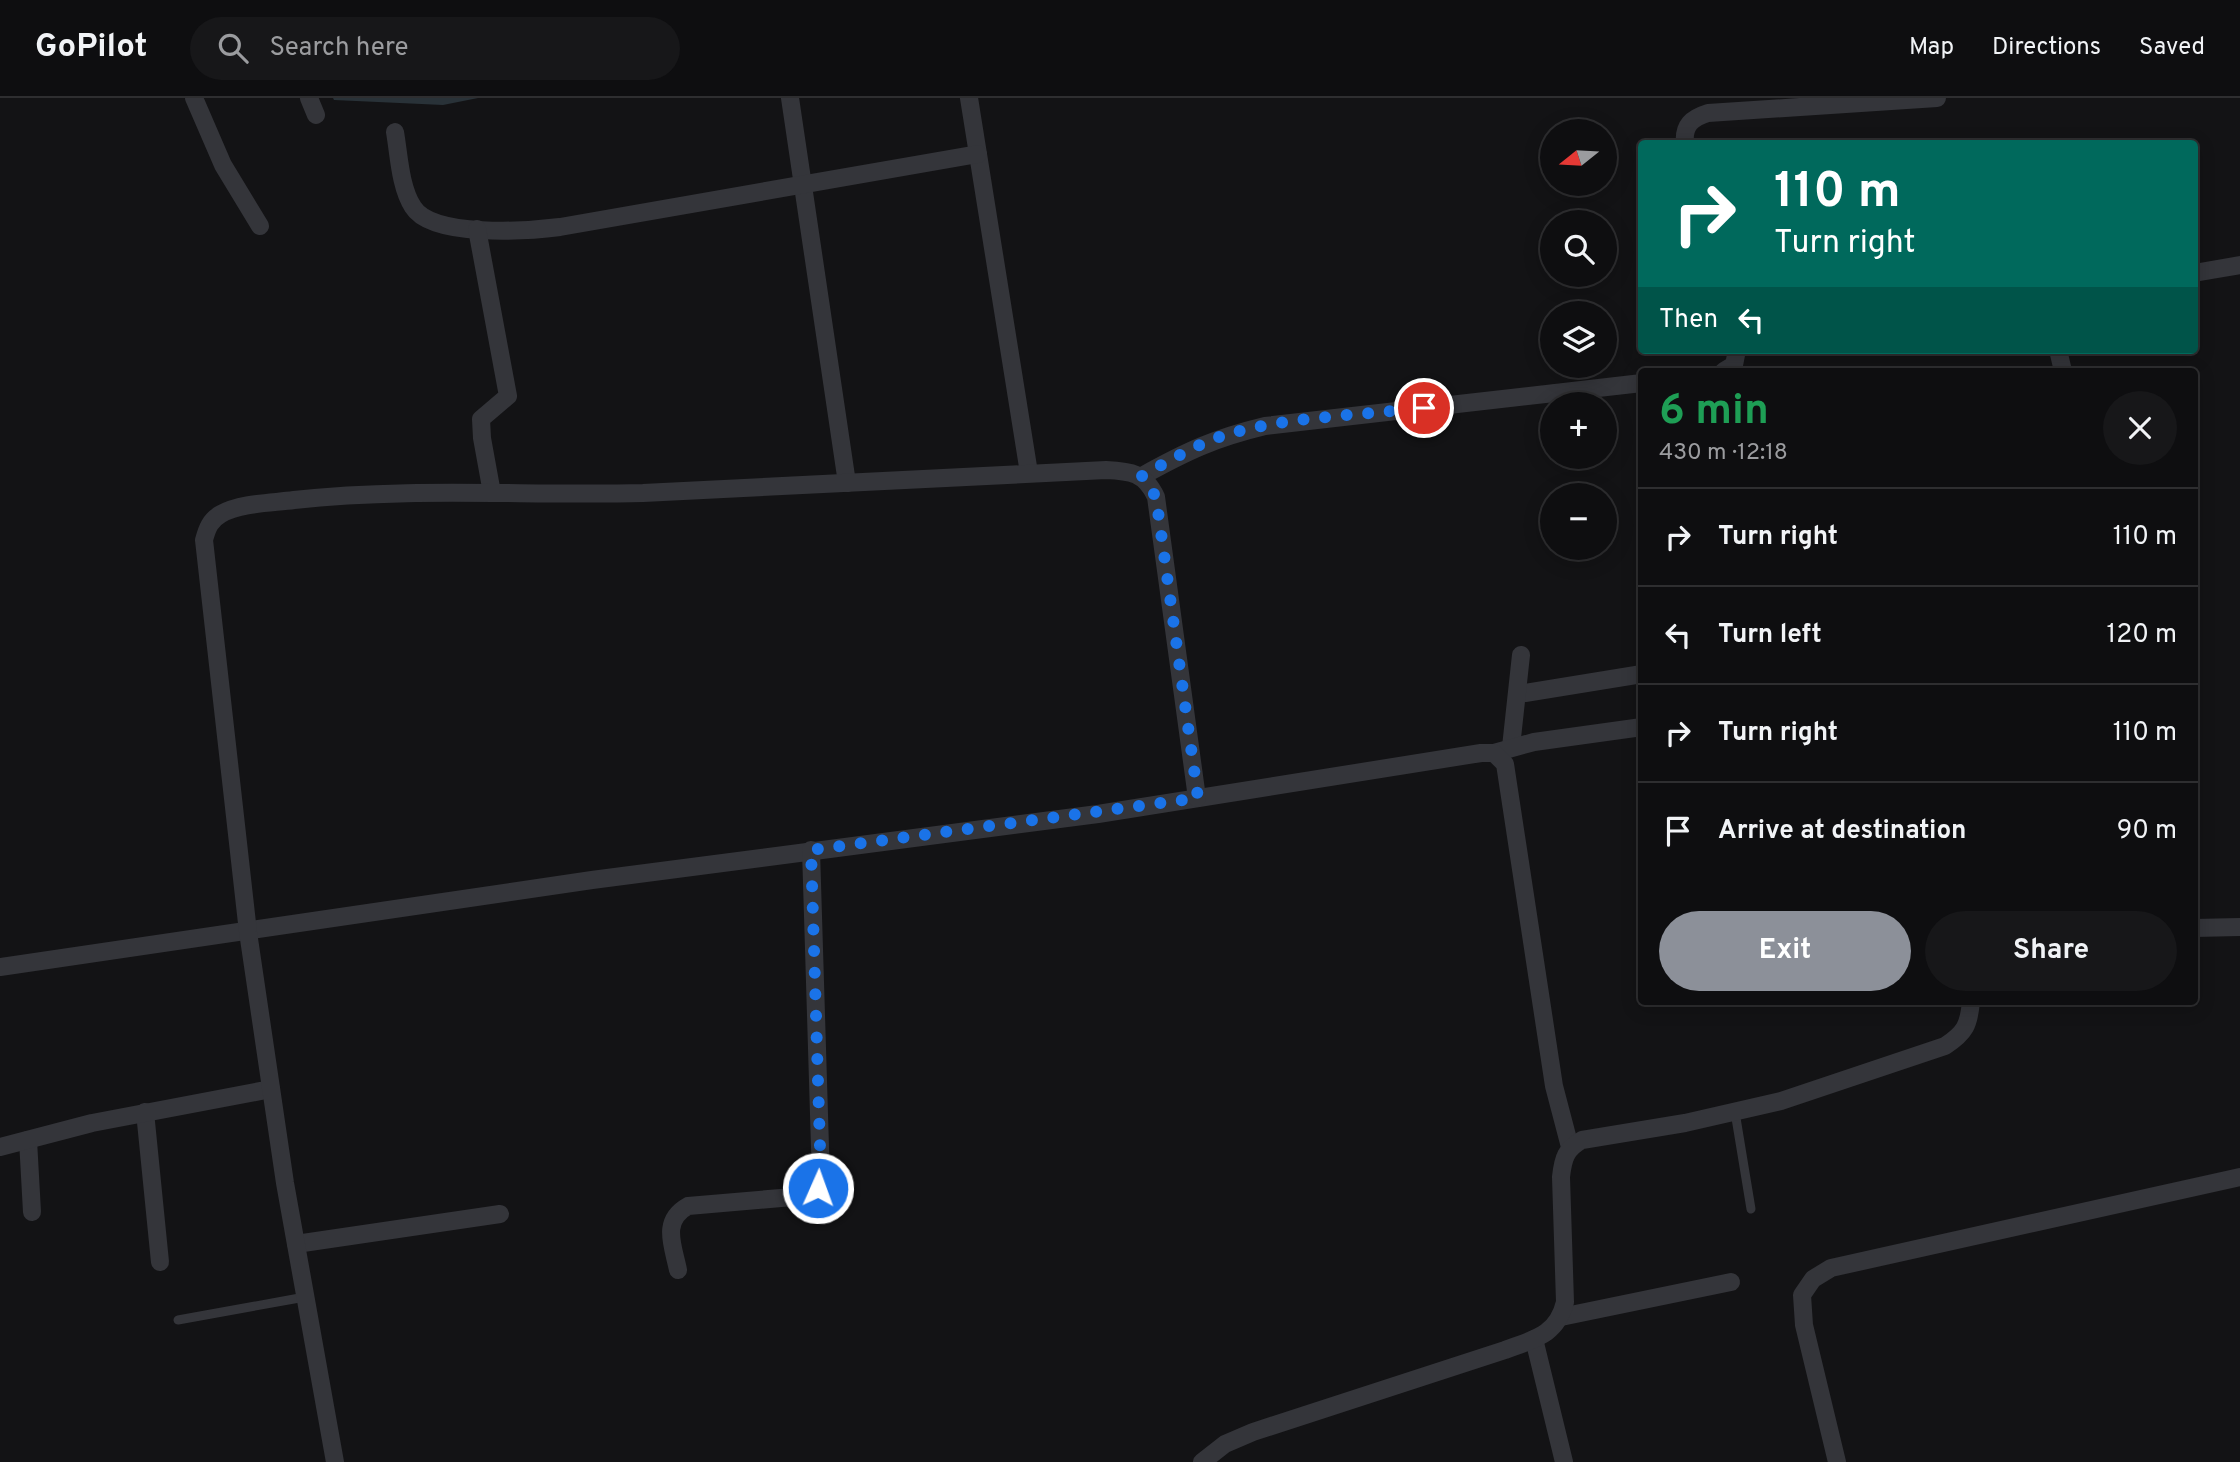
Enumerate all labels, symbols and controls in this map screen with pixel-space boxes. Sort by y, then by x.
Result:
search box [190,17,680,80]
text: GoPilot [35,27,148,69]
icon: search [214,29,252,67]
text: Search here [270,32,408,65]
text: Map [1909,33,1954,63]
text: Directions [1992,33,2101,63]
text: Saved [2139,33,2205,63]
north arrow [1540,119,1617,196]
map controls [1540,119,1617,560]
text: 110 m [1774,163,1901,225]
icon: right [1659,168,1750,259]
button: search [1540,210,1617,287]
text: Turn right [1774,224,1916,264]
button: layers [1540,301,1617,378]
icon: left [1732,301,1770,339]
text: Then [1659,304,1718,337]
pin [1394,378,1454,438]
text: 6 min [1659,386,1769,439]
icon: arrive [1405,389,1443,427]
button: close [2103,391,2177,465]
button: + [1540,392,1617,469]
text: 430 m · 12:18 [1659,439,1788,468]
button: − [1540,483,1617,560]
icon: right [1659,518,1697,556]
text: Turn right [1718,521,1838,554]
text: 110 m [2113,521,2177,554]
icon: left [1659,616,1697,654]
text: Turn left [1718,619,1822,652]
text: 120 m [2107,619,2177,652]
icon: right [1659,714,1697,752]
text: Turn right [1718,717,1838,750]
text: 110 m [2113,717,2177,750]
icon: arrive [1659,812,1697,850]
text: Arrive at destination [1718,815,1966,848]
text: 90 m [2117,815,2177,848]
button: Exit [1659,911,1911,991]
button: Share [1925,911,2177,991]
position arrow [781,1151,855,1225]

